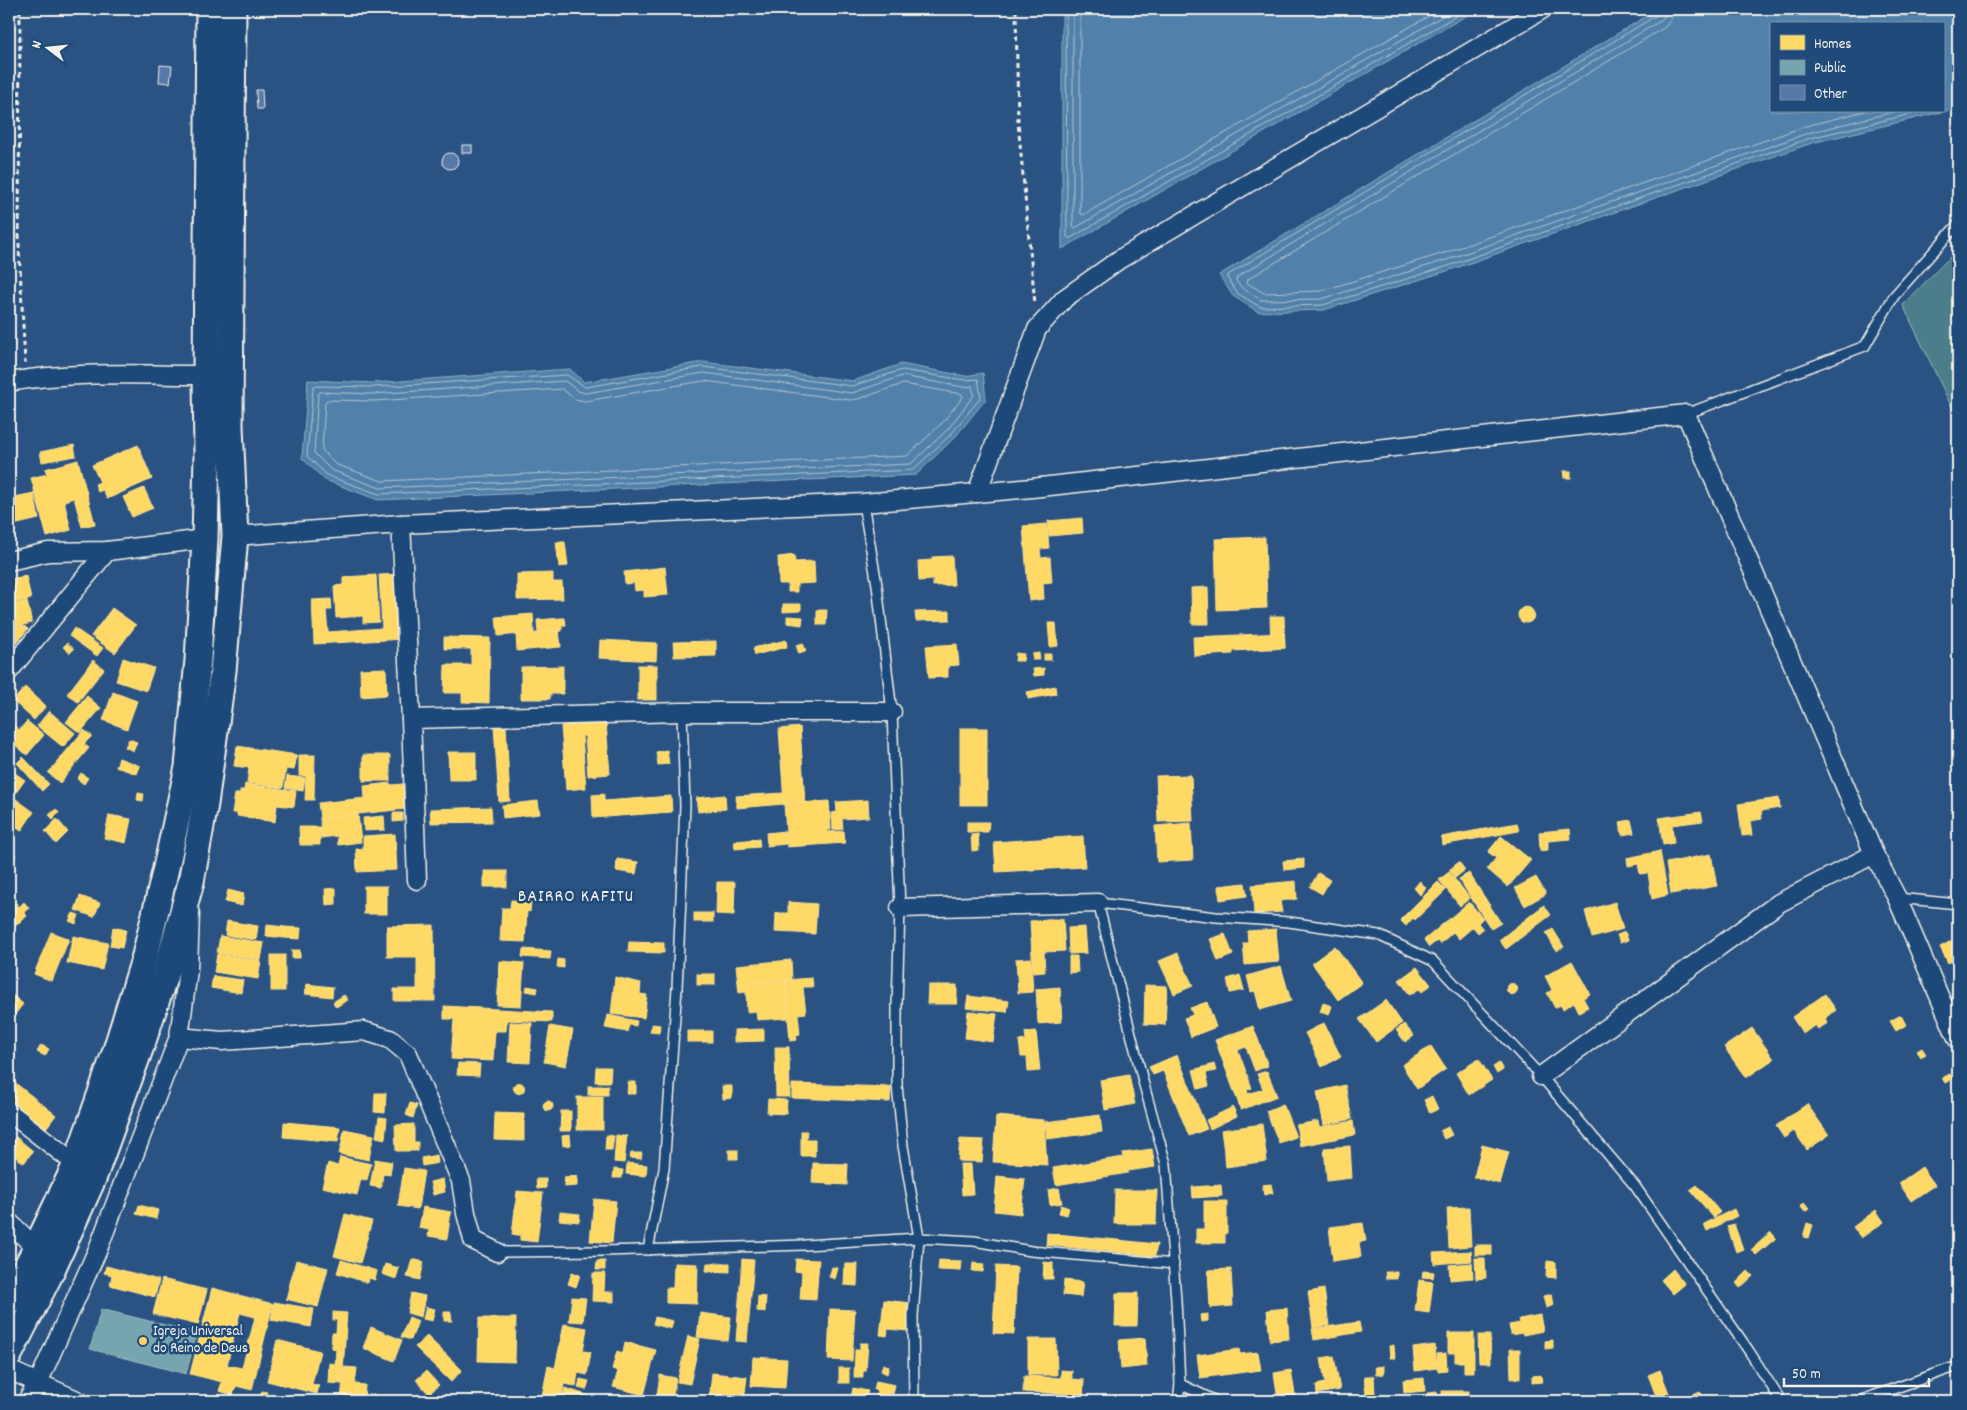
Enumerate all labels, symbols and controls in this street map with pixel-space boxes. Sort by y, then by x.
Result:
north arrow [22,22,72,72]
legend [1770,22,1944,112]
text: Homes [1814,34,1852,56]
text: N [27,39,48,51]
text: Public [1814,58,1846,80]
text: Other [1814,84,1848,106]
district label: BAIRRO KAFITU [518,885,634,910]
place label: Igreja Universal do Reino de Deus [153,1321,248,1360]
marker: Igreja Universal do Reino de Deus [137,1335,149,1347]
scale bar [1784,1355,1930,1387]
text: 50 m [1792,1364,1821,1386]

